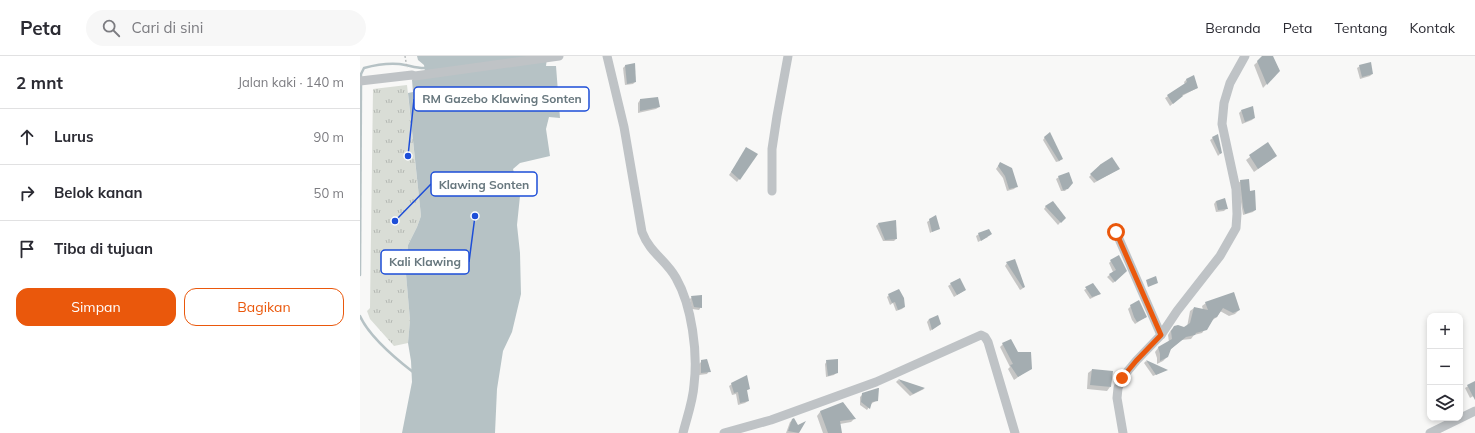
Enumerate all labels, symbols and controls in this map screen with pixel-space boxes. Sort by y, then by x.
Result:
search box [86,10,366,46]
text: Peta [20,16,62,40]
icon: search [100,17,122,39]
text: Cari di sini [132,18,203,37]
text: Beranda [1205,19,1261,37]
text: Peta [1283,19,1312,37]
text: Tentang [1334,19,1388,37]
text: Kontak [1410,19,1455,37]
text: 2 mnt [16,72,63,93]
text: Jalan kaki · 140 m [238,74,344,90]
callout: RM Gazebo Klawing Sonten [414,87,589,111]
text: RM Gazebo Klawing Sonten [422,91,582,106]
icon: ahead [16,126,38,148]
text: Lurus [54,127,94,146]
text: 90 m [314,129,344,145]
callout: Klawing Sonten [431,172,537,196]
text: Klawing Sonten [439,177,529,192]
icon: right [16,182,38,204]
text: Belok kanan [54,183,143,202]
text: 50 m [314,185,344,201]
route start [1107,223,1125,241]
icon: arrive [16,238,38,260]
text: Tiba di tujuan [54,239,153,258]
callout: Kali Klawing [381,250,469,274]
text: Kali Klawing [389,254,461,269]
button: Simpan [16,288,176,326]
button: Bagikan [184,288,344,326]
map controls [1427,313,1463,421]
button: + [1427,313,1463,349]
button: − [1427,349,1463,385]
route end [1113,369,1131,387]
button: layers [1427,385,1463,421]

